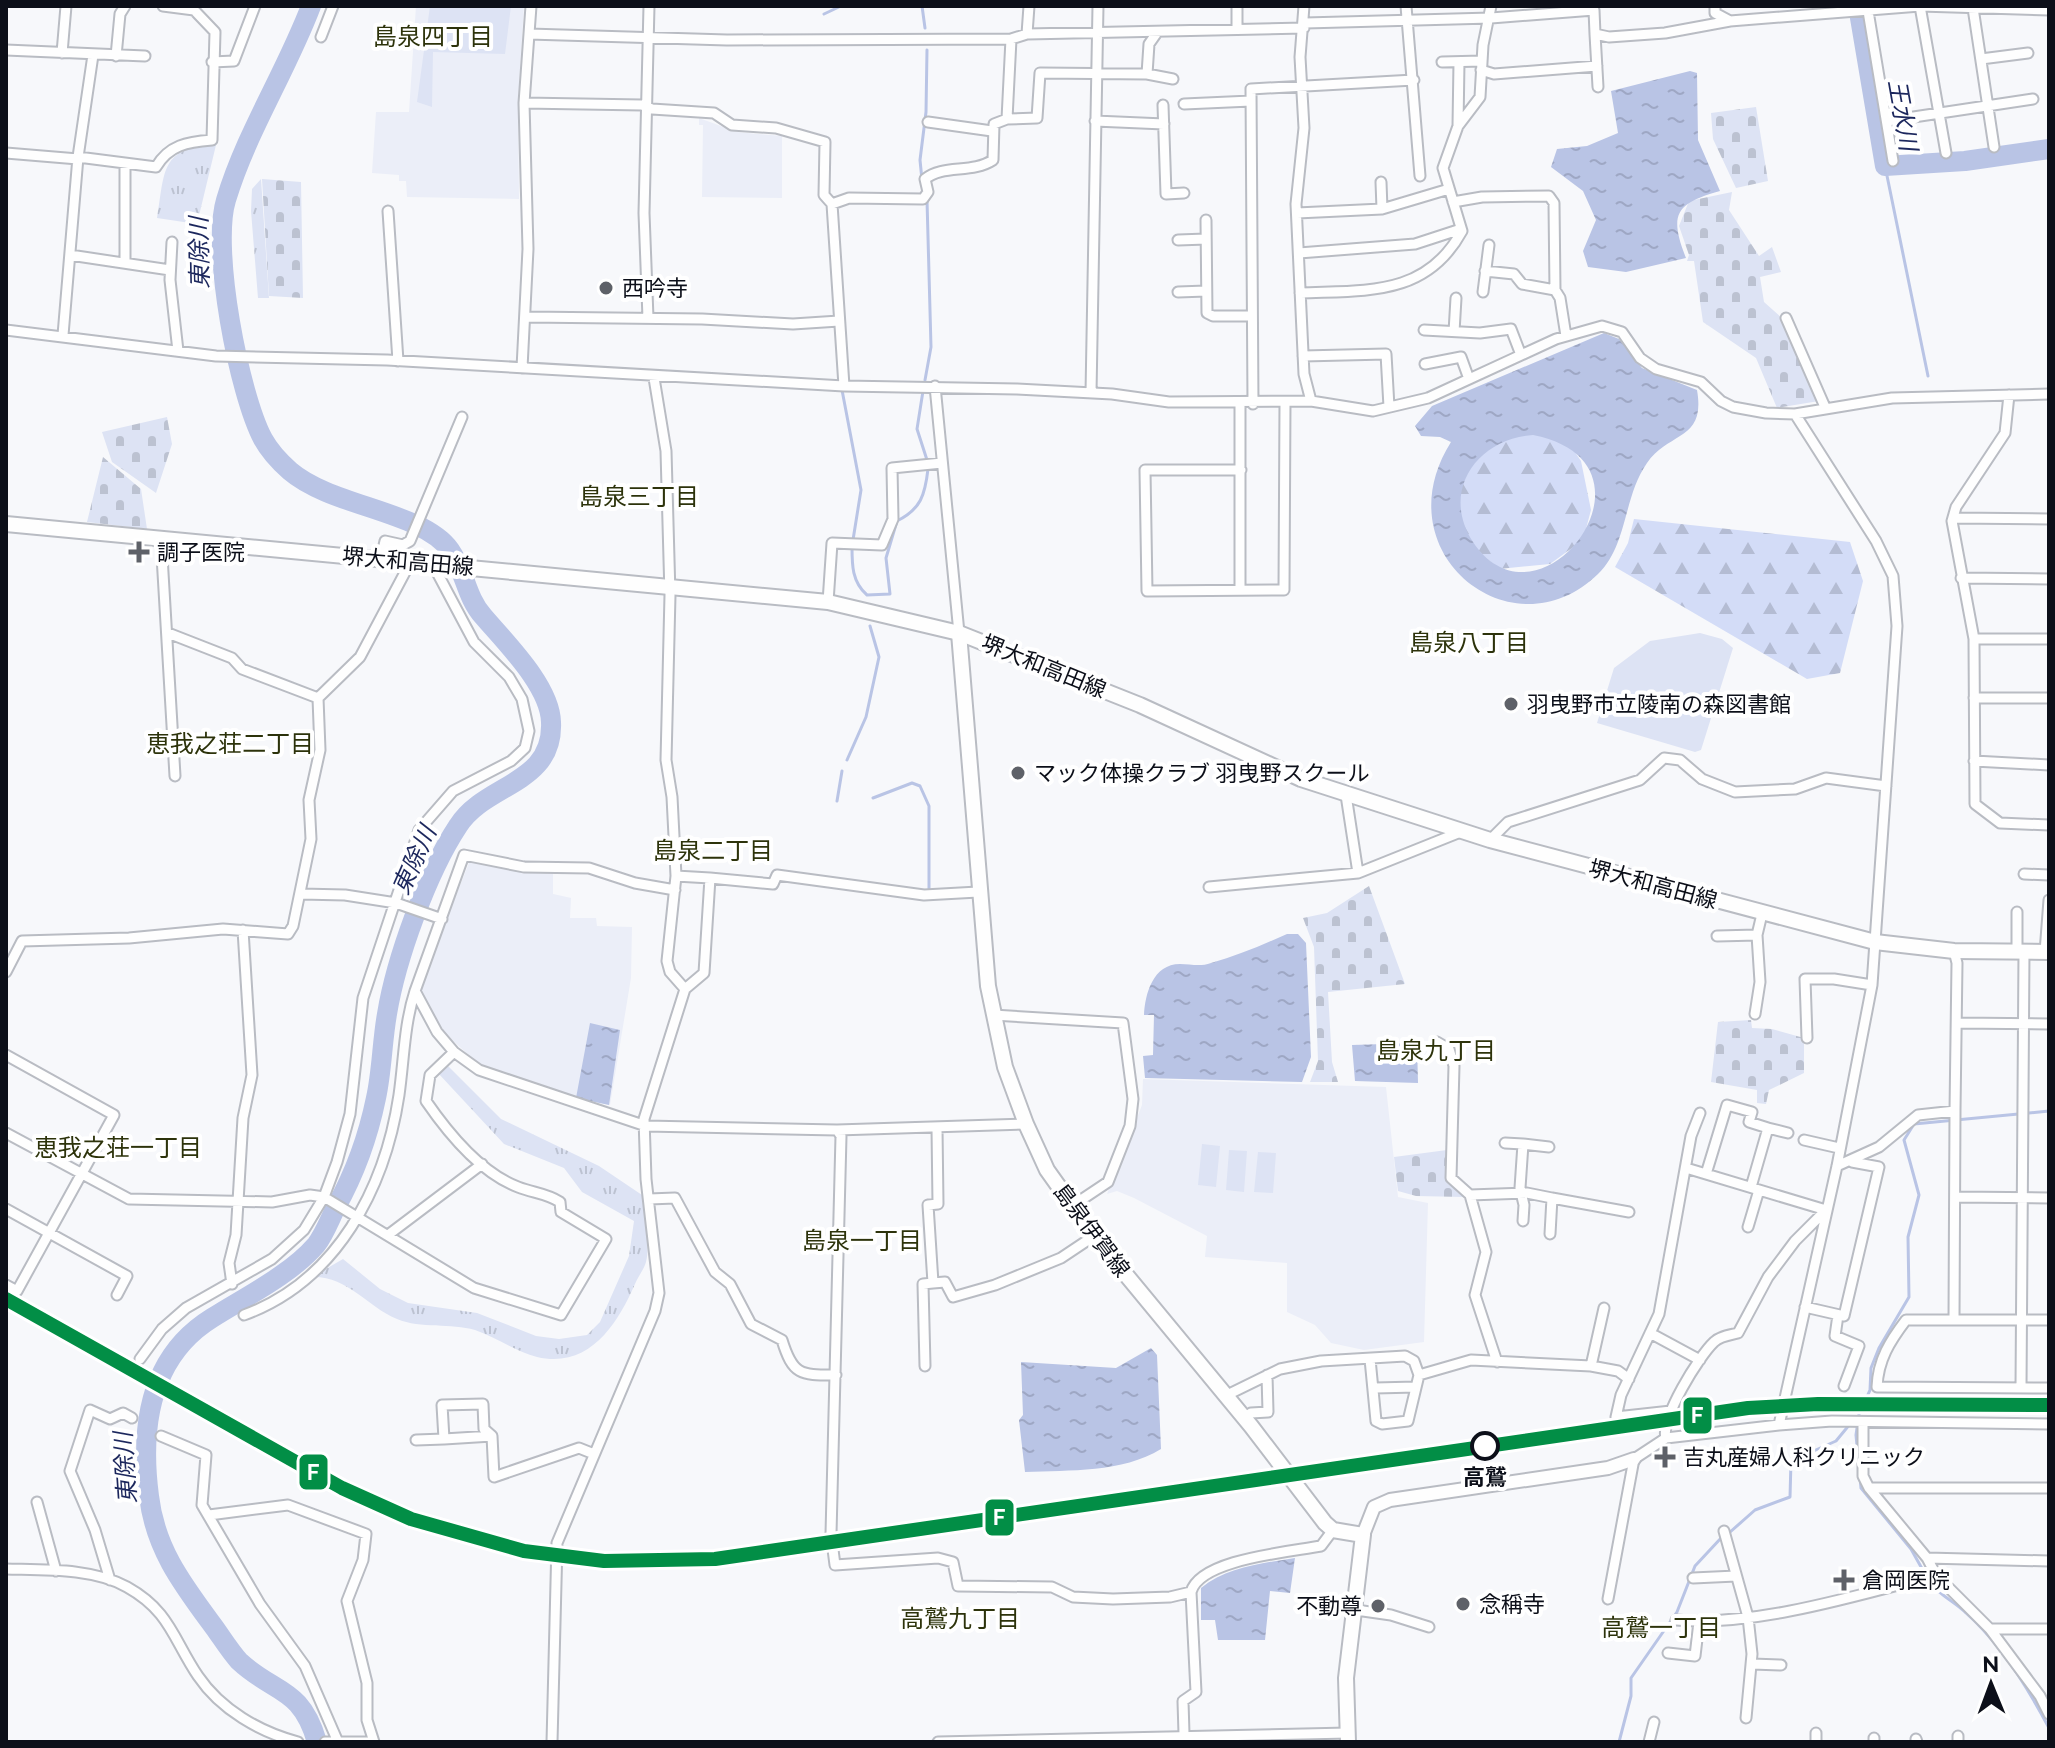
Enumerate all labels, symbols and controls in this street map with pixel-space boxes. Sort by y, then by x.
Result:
district label: 島泉四丁目 [373,22,493,51]
water label: 王水川 [1882,77,1924,156]
water label: 東除川 [184,214,214,289]
place label: 西吟寺 [622,275,688,301]
marker: 西吟寺 [597,279,615,297]
district label: 島泉三丁目 [579,482,699,511]
place label: 調子医院 [157,539,245,565]
marker: 調子医院 [128,541,150,563]
street label: 堺大和高田線 [341,542,475,580]
district label: 島泉八丁目 [1409,628,1529,657]
street label: 堺大和高田線 [978,629,1110,703]
place label: 羽曳野市立陵南の森図書館 [1527,691,1791,717]
marker: 羽曳野市立陵南の森図書館 [1502,695,1520,713]
district label: 恵我之荘二丁目 [146,729,314,758]
place label: マック体操クラブ 羽曳野スクール [1034,760,1370,786]
marker: マック体操クラブ 羽曳野スクール [1009,764,1027,782]
water label: 東除川 [386,818,443,899]
district label: 島泉二丁目 [653,836,773,865]
street label: 堺大和高田線 [1586,854,1720,914]
district label: 島泉九丁目 [1376,1036,1496,1065]
district label: 恵我之荘一丁目 [34,1133,202,1162]
street label: 島泉伊賀線 [1049,1178,1135,1282]
district label: 島泉一丁目 [802,1226,922,1255]
line badge: F [1682,1396,1713,1435]
text: F [1691,1402,1704,1428]
water label: 東除川 [108,1428,142,1505]
marker: 高鷲 [1471,1432,1499,1460]
place label: 吉丸産婦人科クリニック [1683,1444,1925,1470]
marker: 吉丸産婦人科クリニック [1654,1446,1676,1468]
line badge: F [298,1453,329,1491]
text: F [307,1459,320,1485]
place label: 高鷲 [1463,1464,1507,1490]
line badge: F [984,1498,1015,1537]
text: F [993,1504,1006,1530]
place label: 倉岡医院 [1862,1567,1950,1593]
marker: 倉岡医院 [1833,1569,1855,1591]
place label: 念稱寺 [1479,1591,1545,1617]
place label: 不動尊 [1296,1593,1362,1619]
marker: 念稱寺 [1454,1595,1472,1613]
marker: 不動尊 [1369,1597,1387,1615]
district label: 高鷲九丁目 [900,1604,1020,1633]
district label: 高鷲一丁目 [1601,1613,1721,1642]
north arrow [1951,1644,2031,1724]
text: N [1982,1651,1999,1677]

